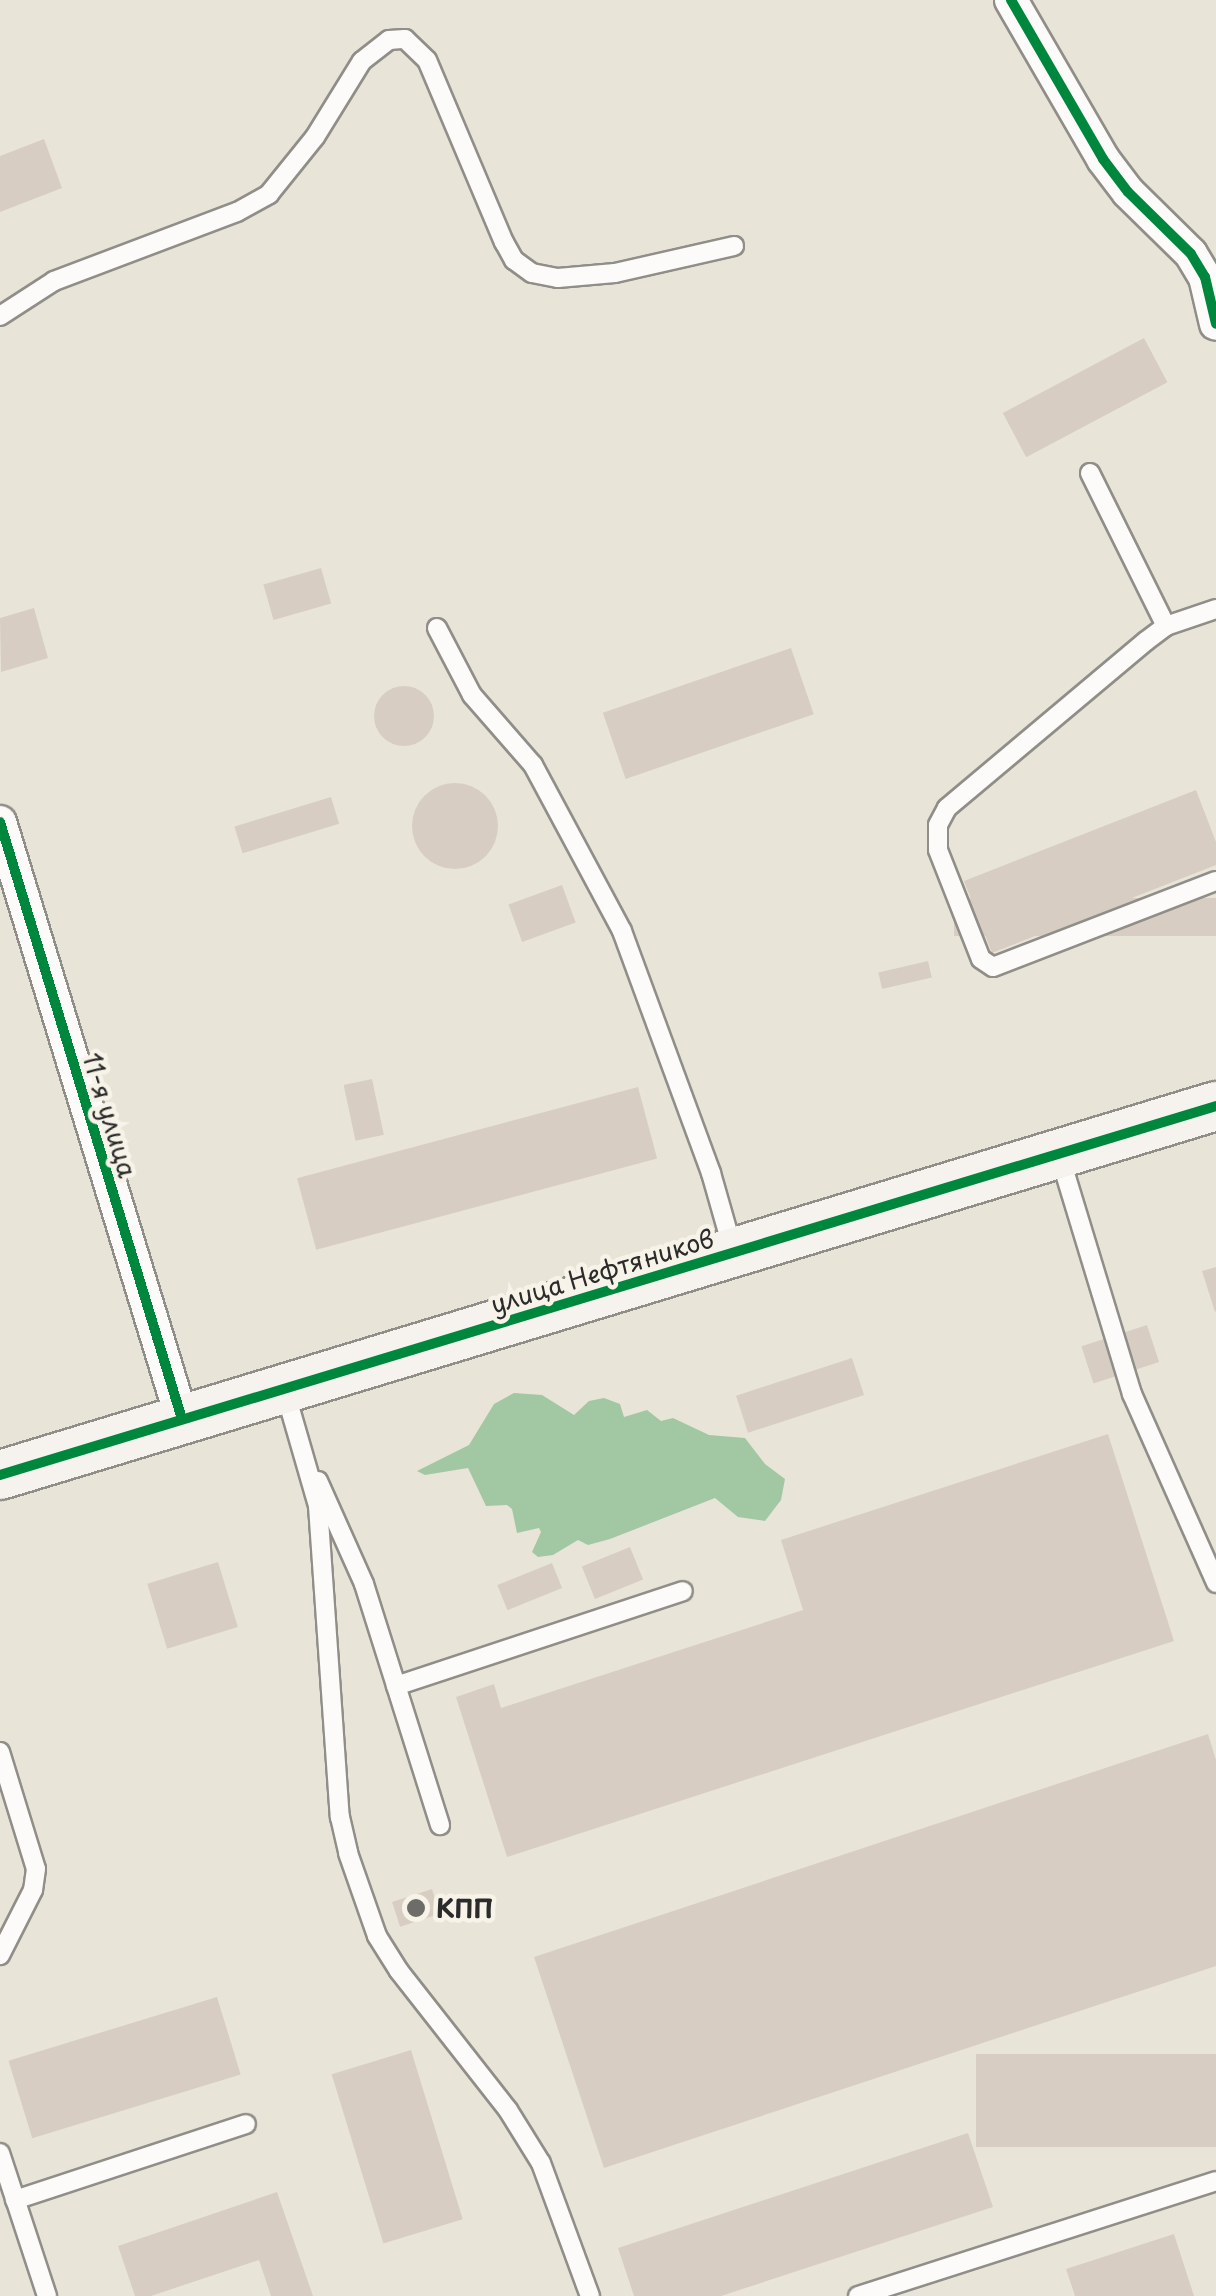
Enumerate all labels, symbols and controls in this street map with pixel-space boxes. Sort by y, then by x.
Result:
street label: 11-я улица [77,1049,143,1181]
street label: улица Нефтяников [486,1223,718,1319]
place label: КПП [436,1893,494,1923]
marker: КПП [405,1897,427,1919]

